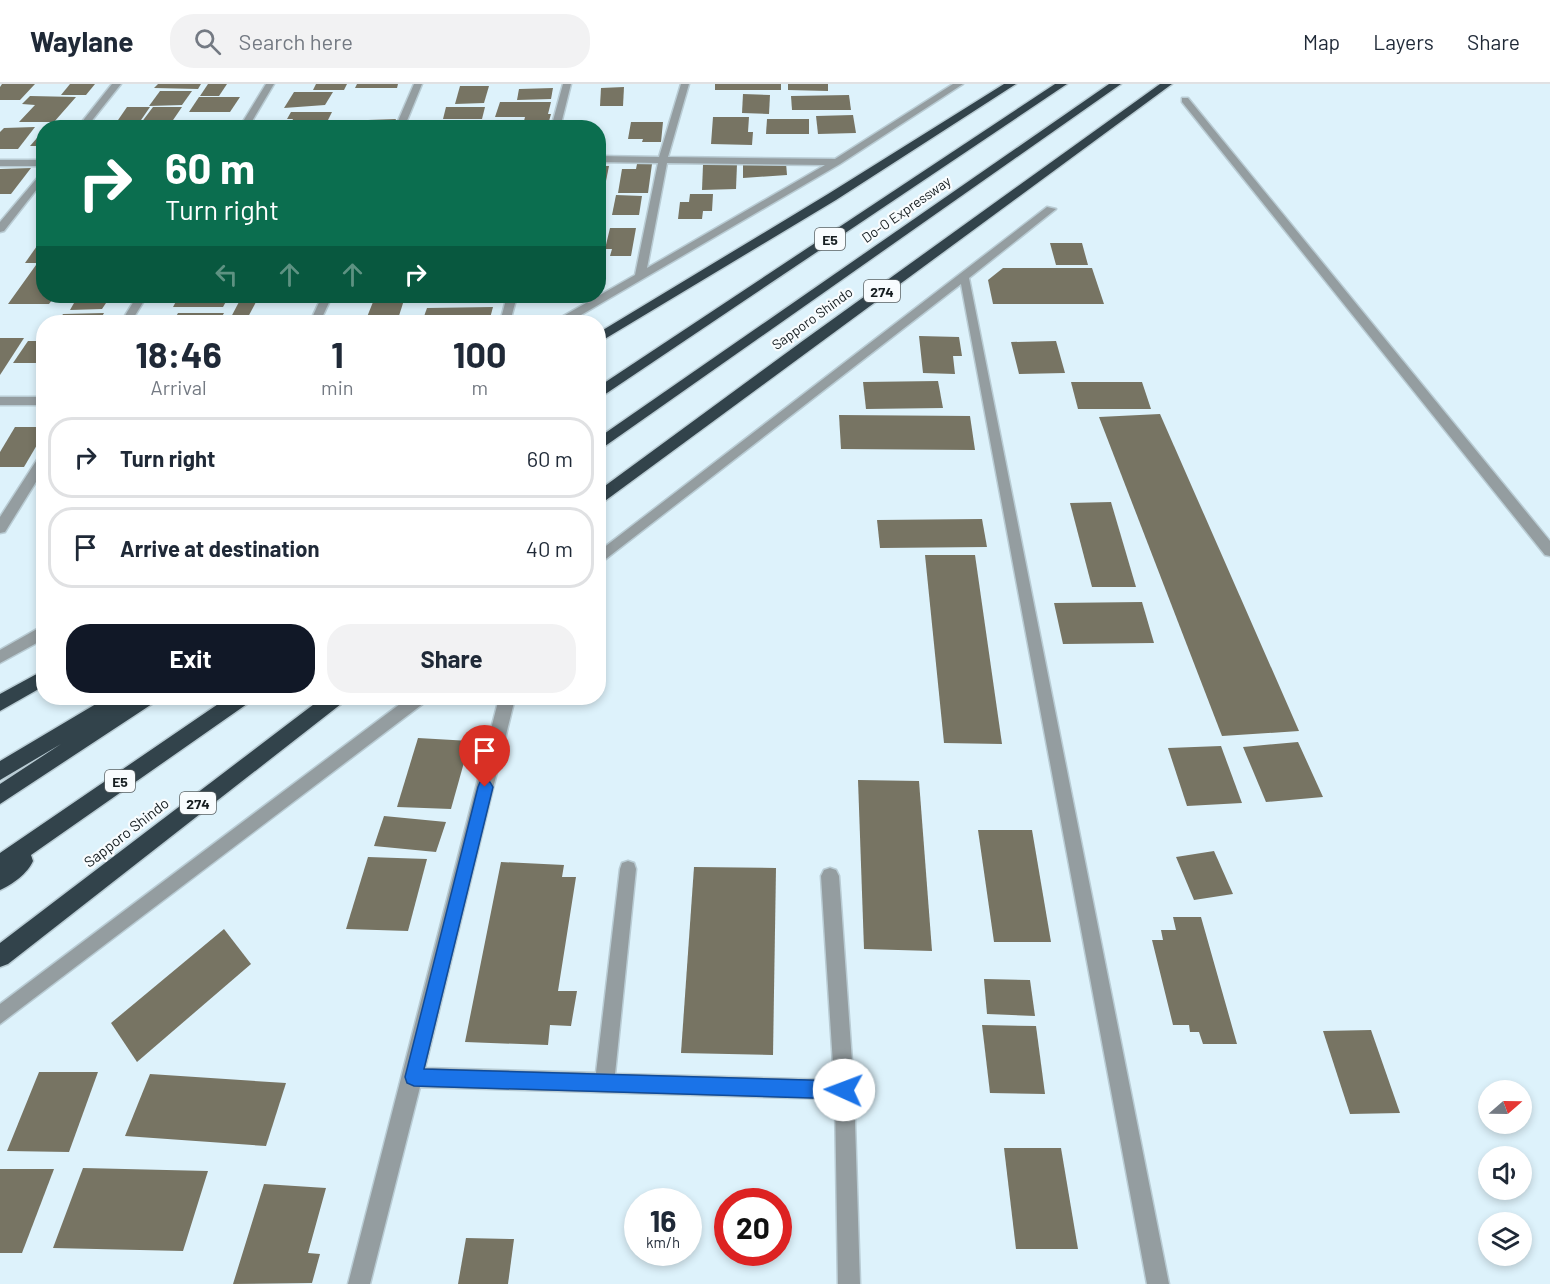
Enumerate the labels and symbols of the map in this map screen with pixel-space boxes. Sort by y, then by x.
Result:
street label: Do-O Expressway [858,172,954,246]
road number: E5 [815,228,845,250]
road number: 274 [864,280,900,302]
street label: Sapporo Shindo [768,283,856,353]
pin [459,725,510,787]
road number: E5 [105,770,135,792]
road number: 274 [180,792,216,814]
street label: Sapporo Shindo [80,793,172,871]
position arrow [812,1058,876,1122]
north arrow [1478,1080,1532,1134]
speed limit sign: 20 [714,1188,792,1266]

